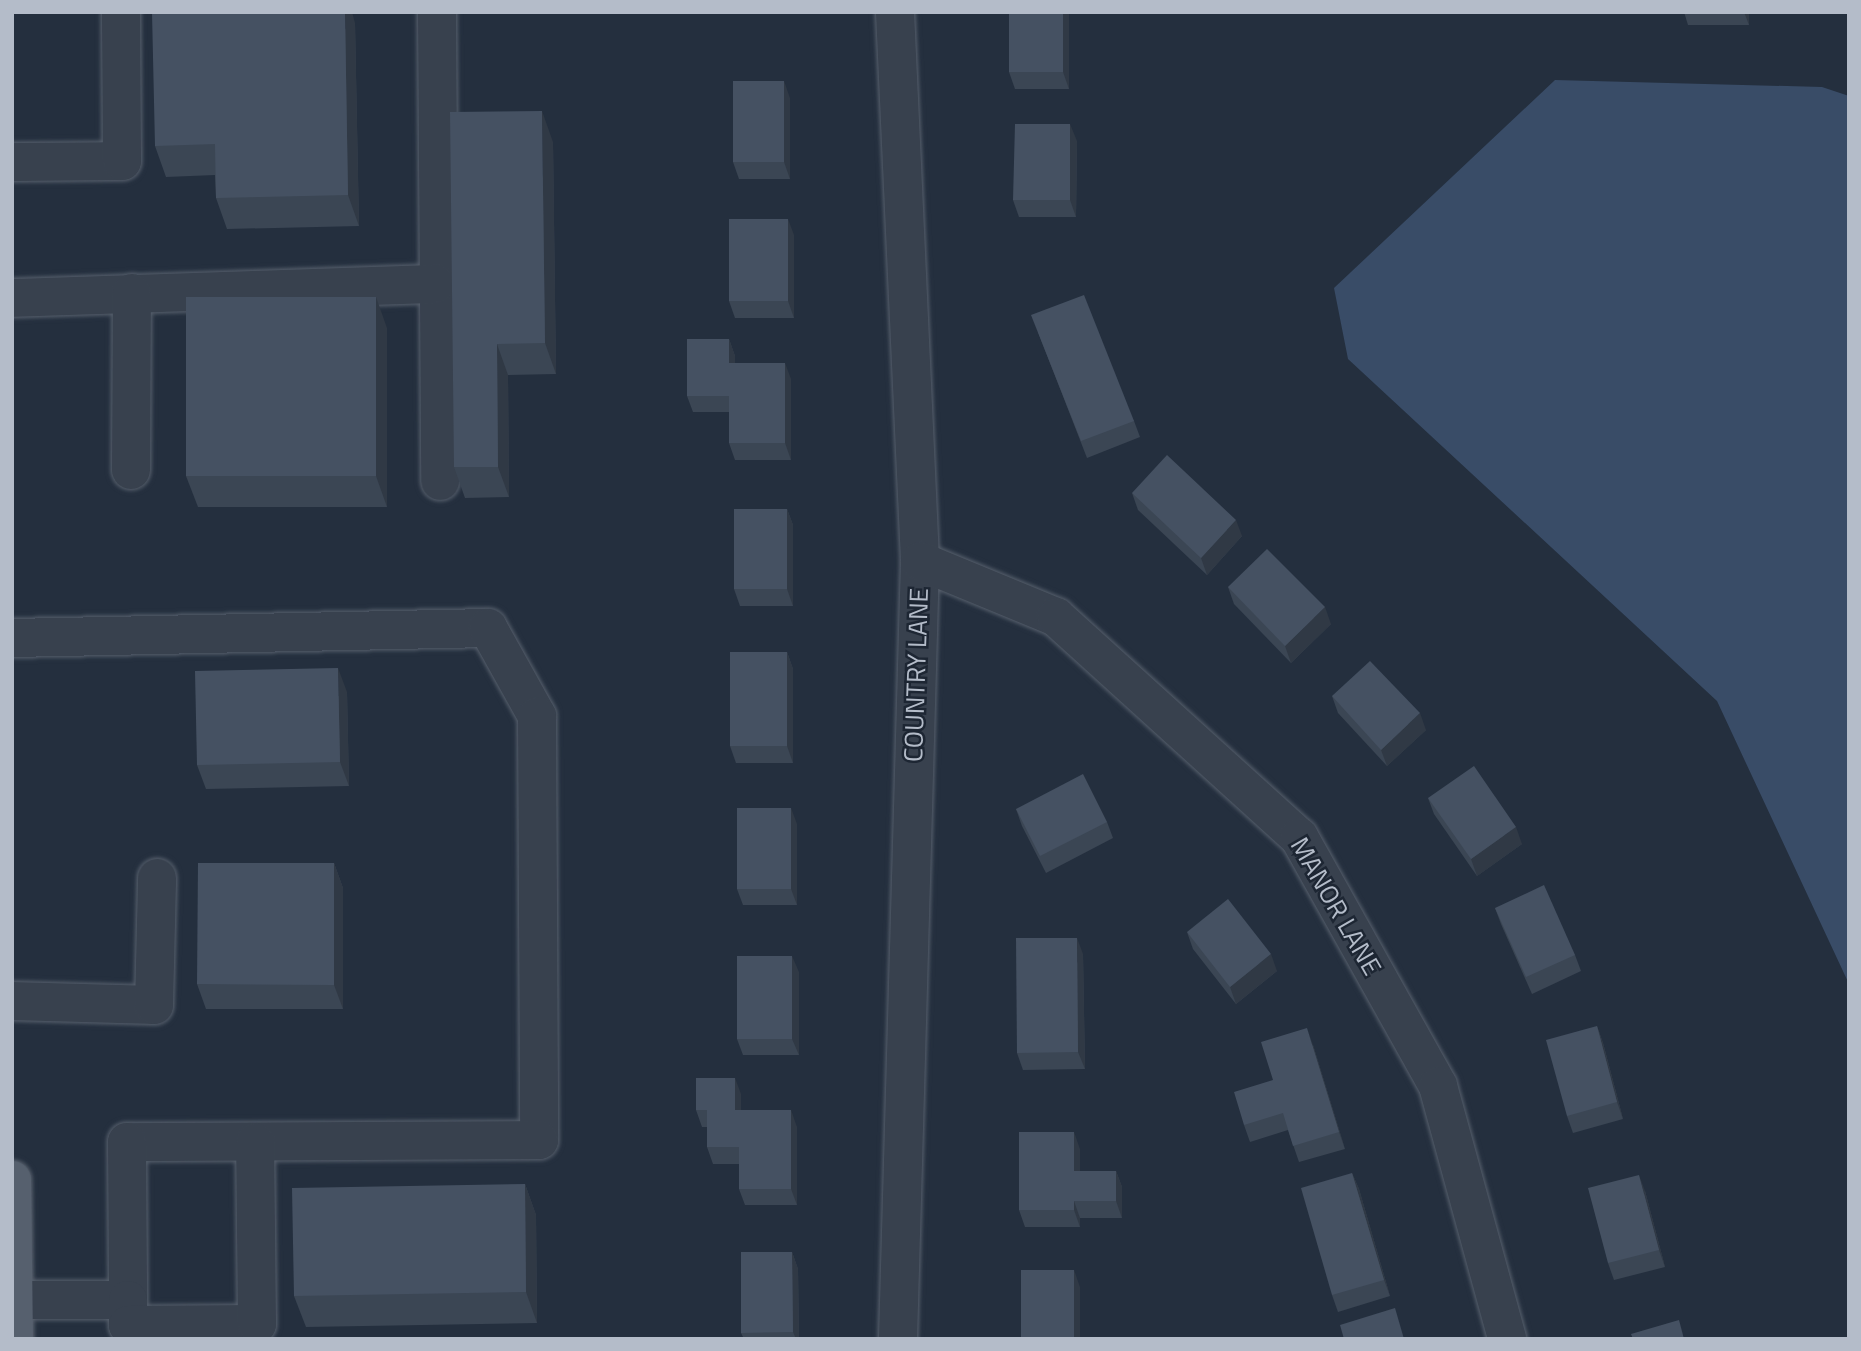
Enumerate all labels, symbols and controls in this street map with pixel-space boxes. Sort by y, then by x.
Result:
street label: COUNTRY LANE [897,587,935,763]
street label: MANOR LANE [1284,832,1388,980]

